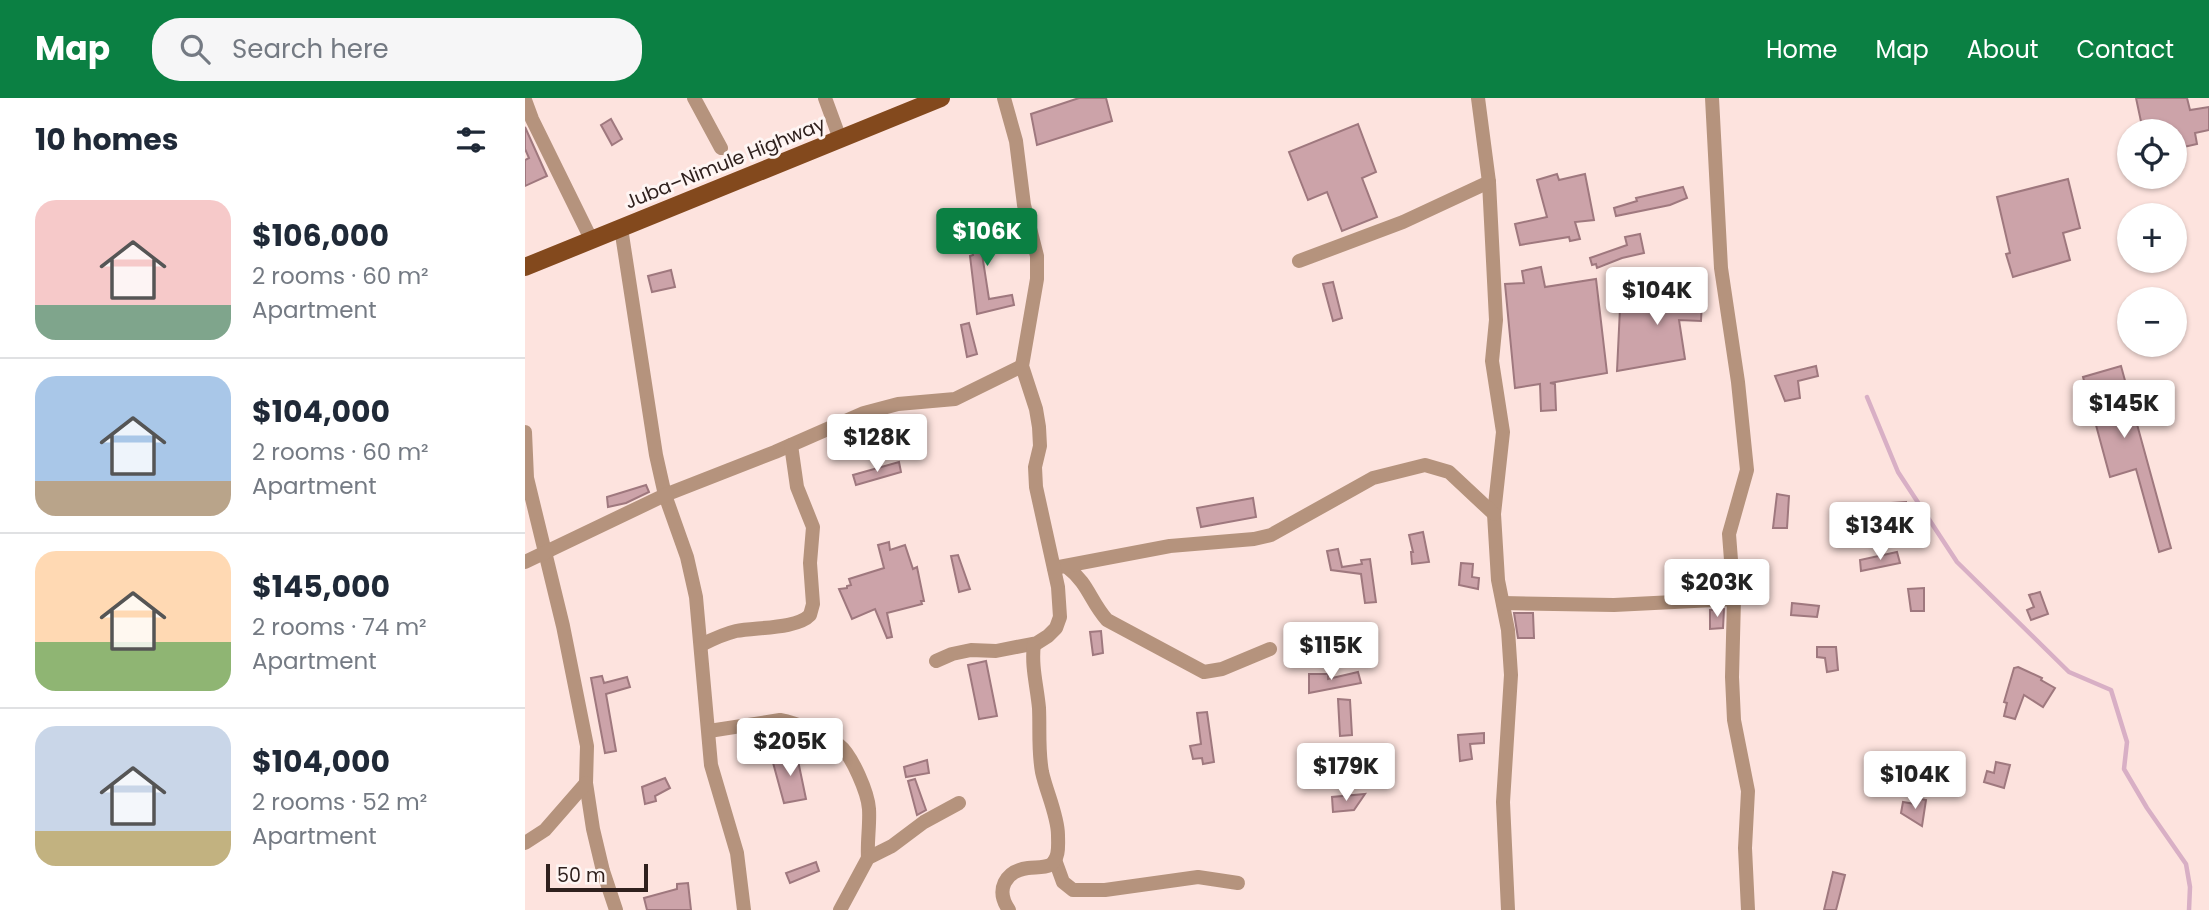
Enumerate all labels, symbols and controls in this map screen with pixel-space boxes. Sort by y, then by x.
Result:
search box [152,18,642,81]
text: Map [35,25,110,72]
icon: search [176,30,214,68]
text: Search here [232,31,389,67]
text: Home [1766,33,1838,66]
text: Map [1876,33,1929,66]
text: About [1967,33,2038,66]
text: Contact [2076,33,2174,66]
street label: Juba–Nimule Highway [621,110,830,216]
text: 10 homes [35,118,179,161]
map controls [2117,119,2187,357]
button: locate [2117,119,2187,189]
icon: filters [452,121,490,159]
button: + [2117,203,2187,273]
pin: $106K [938,208,1036,268]
text: $106,000 [252,214,389,257]
text: $106K [952,215,1022,247]
icon: home [91,228,175,312]
text: 2 rooms · 60 m² [252,260,429,292]
pin: $104K [1608,268,1706,327]
text: $104K [1622,274,1692,306]
button: − [2117,287,2187,357]
text: Apartment [252,294,377,326]
pin: $145K [2075,380,2173,440]
text: $145K [2089,387,2159,419]
text: $104,000 [252,390,390,433]
icon: home [91,404,175,488]
pin: $128K [828,414,926,474]
text: $128K [843,421,911,453]
text: 2 rooms · 60 m² [252,436,429,468]
text: Apartment [252,470,377,502]
pin: $134K [1831,503,1929,562]
text: $134K [1845,509,1915,541]
pin: $203K [1668,560,1766,619]
text: $145,000 [252,565,390,608]
text: $203K [1680,566,1754,598]
icon: home [91,579,175,663]
text: 2 rooms · 74 m² [252,611,427,643]
pin: $115K [1282,622,1380,682]
text: $115K [1299,629,1363,661]
text: Apartment [252,645,377,677]
pin: $205K [741,718,839,778]
text: $205K [753,725,827,757]
text: $104,000 [252,740,390,783]
pin: $179K [1297,744,1395,803]
text: $179K [1313,750,1379,782]
pin: $104K [1866,752,1964,811]
icon: home [91,754,175,838]
text: $104K [1880,758,1950,790]
text: 2 rooms · 52 m² [252,786,427,818]
text: Apartment [252,820,377,852]
scale bar [546,861,647,893]
text: 50 m [557,862,606,889]

